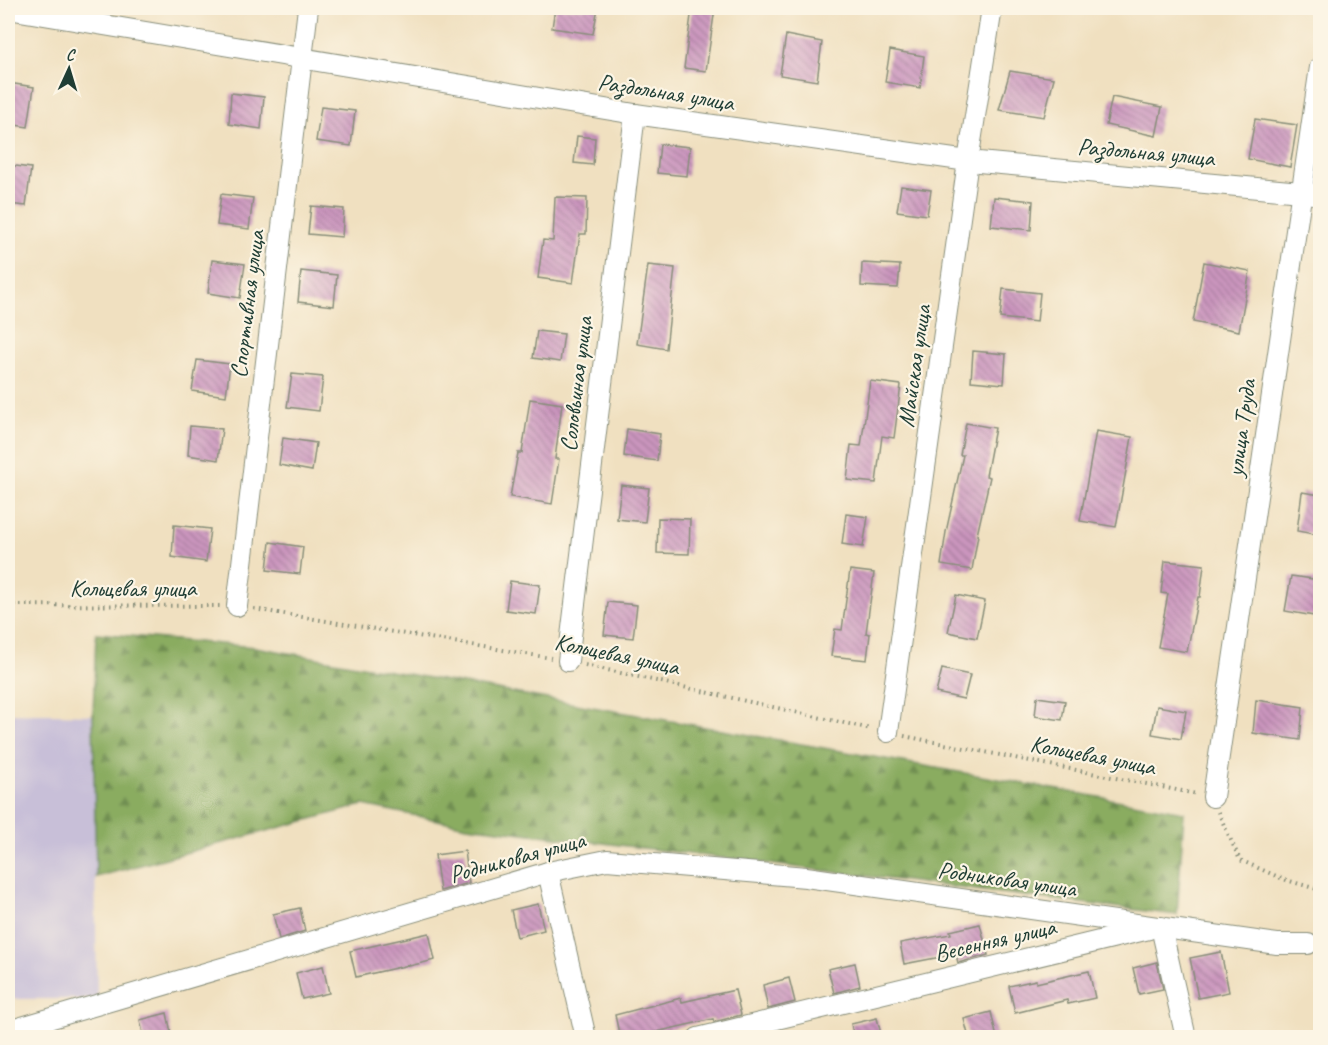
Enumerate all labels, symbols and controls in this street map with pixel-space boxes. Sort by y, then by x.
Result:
north arrow [39,39,99,99]
text: С [65,45,77,65]
street label: Раздольная улица [596,66,738,119]
street label: Раздольная улица [1076,131,1217,174]
street label: Спортивная улица [223,227,271,380]
street label: Майская улица [891,302,938,429]
street label: Соловьиная улица [553,313,599,453]
street label: улица Труда [1219,376,1263,480]
street label: Кольцевая улица [70,573,198,603]
street label: Кольцевая улица [552,626,684,682]
street label: Кольцевая улица [1028,728,1160,782]
street label: Родниковая улица [446,824,589,889]
street label: Родниковая улица [936,854,1079,904]
street label: Весенняя улица [931,911,1060,969]

